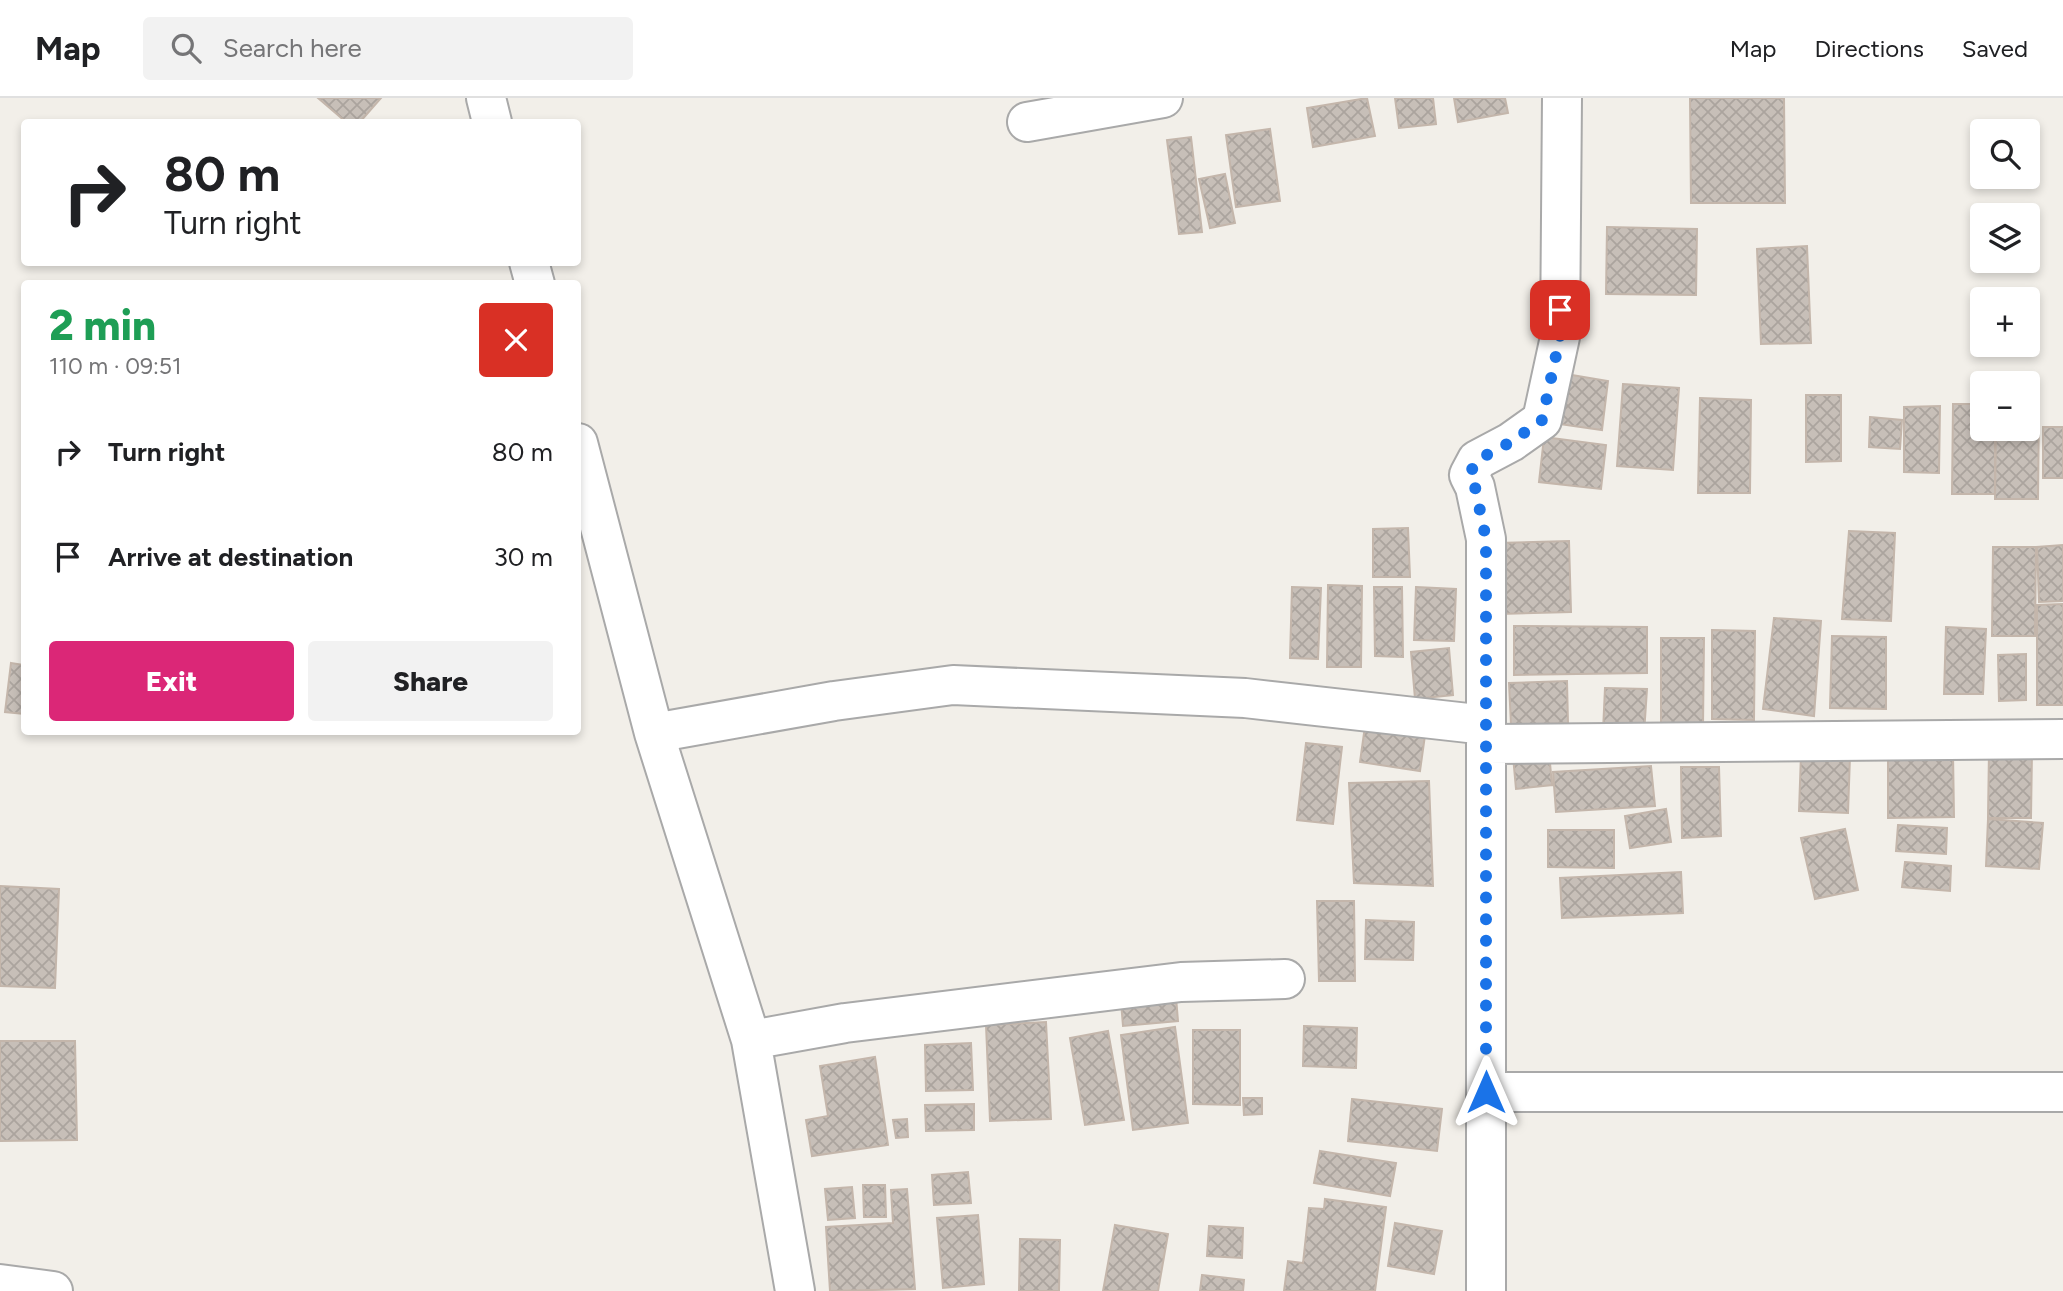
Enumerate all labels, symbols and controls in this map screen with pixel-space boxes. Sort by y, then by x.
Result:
search box [143,17,633,80]
text: Map [35,29,101,68]
icon: search [167,29,205,67]
text: Search here [223,32,362,64]
text: Map [1730,34,1776,63]
text: Directions [1814,34,1924,63]
text: Saved [1962,34,2028,63]
map controls [1970,119,2040,441]
button: search [1970,119,2040,189]
text: 80 m [164,144,280,203]
icon: right [49,147,140,238]
button: layers [1970,203,2040,273]
text: Turn right [164,204,302,242]
pin [1530,280,1590,340]
button: + [1970,287,2040,357]
icon: arrive [1541,291,1579,329]
text: 2 min [49,300,156,351]
button: close [479,303,553,377]
text: 110 m · 09:51 [49,352,182,380]
button: − [1970,371,2040,441]
icon: right [49,433,87,471]
text: Turn right [108,436,225,468]
text: 80 m [492,436,553,468]
icon: arrive [49,538,87,576]
text: Arrive at destination [108,541,353,573]
text: 30 m [494,541,553,573]
button: Exit [49,641,294,721]
button: Share [308,641,553,721]
position arrow [1449,1055,1523,1129]

